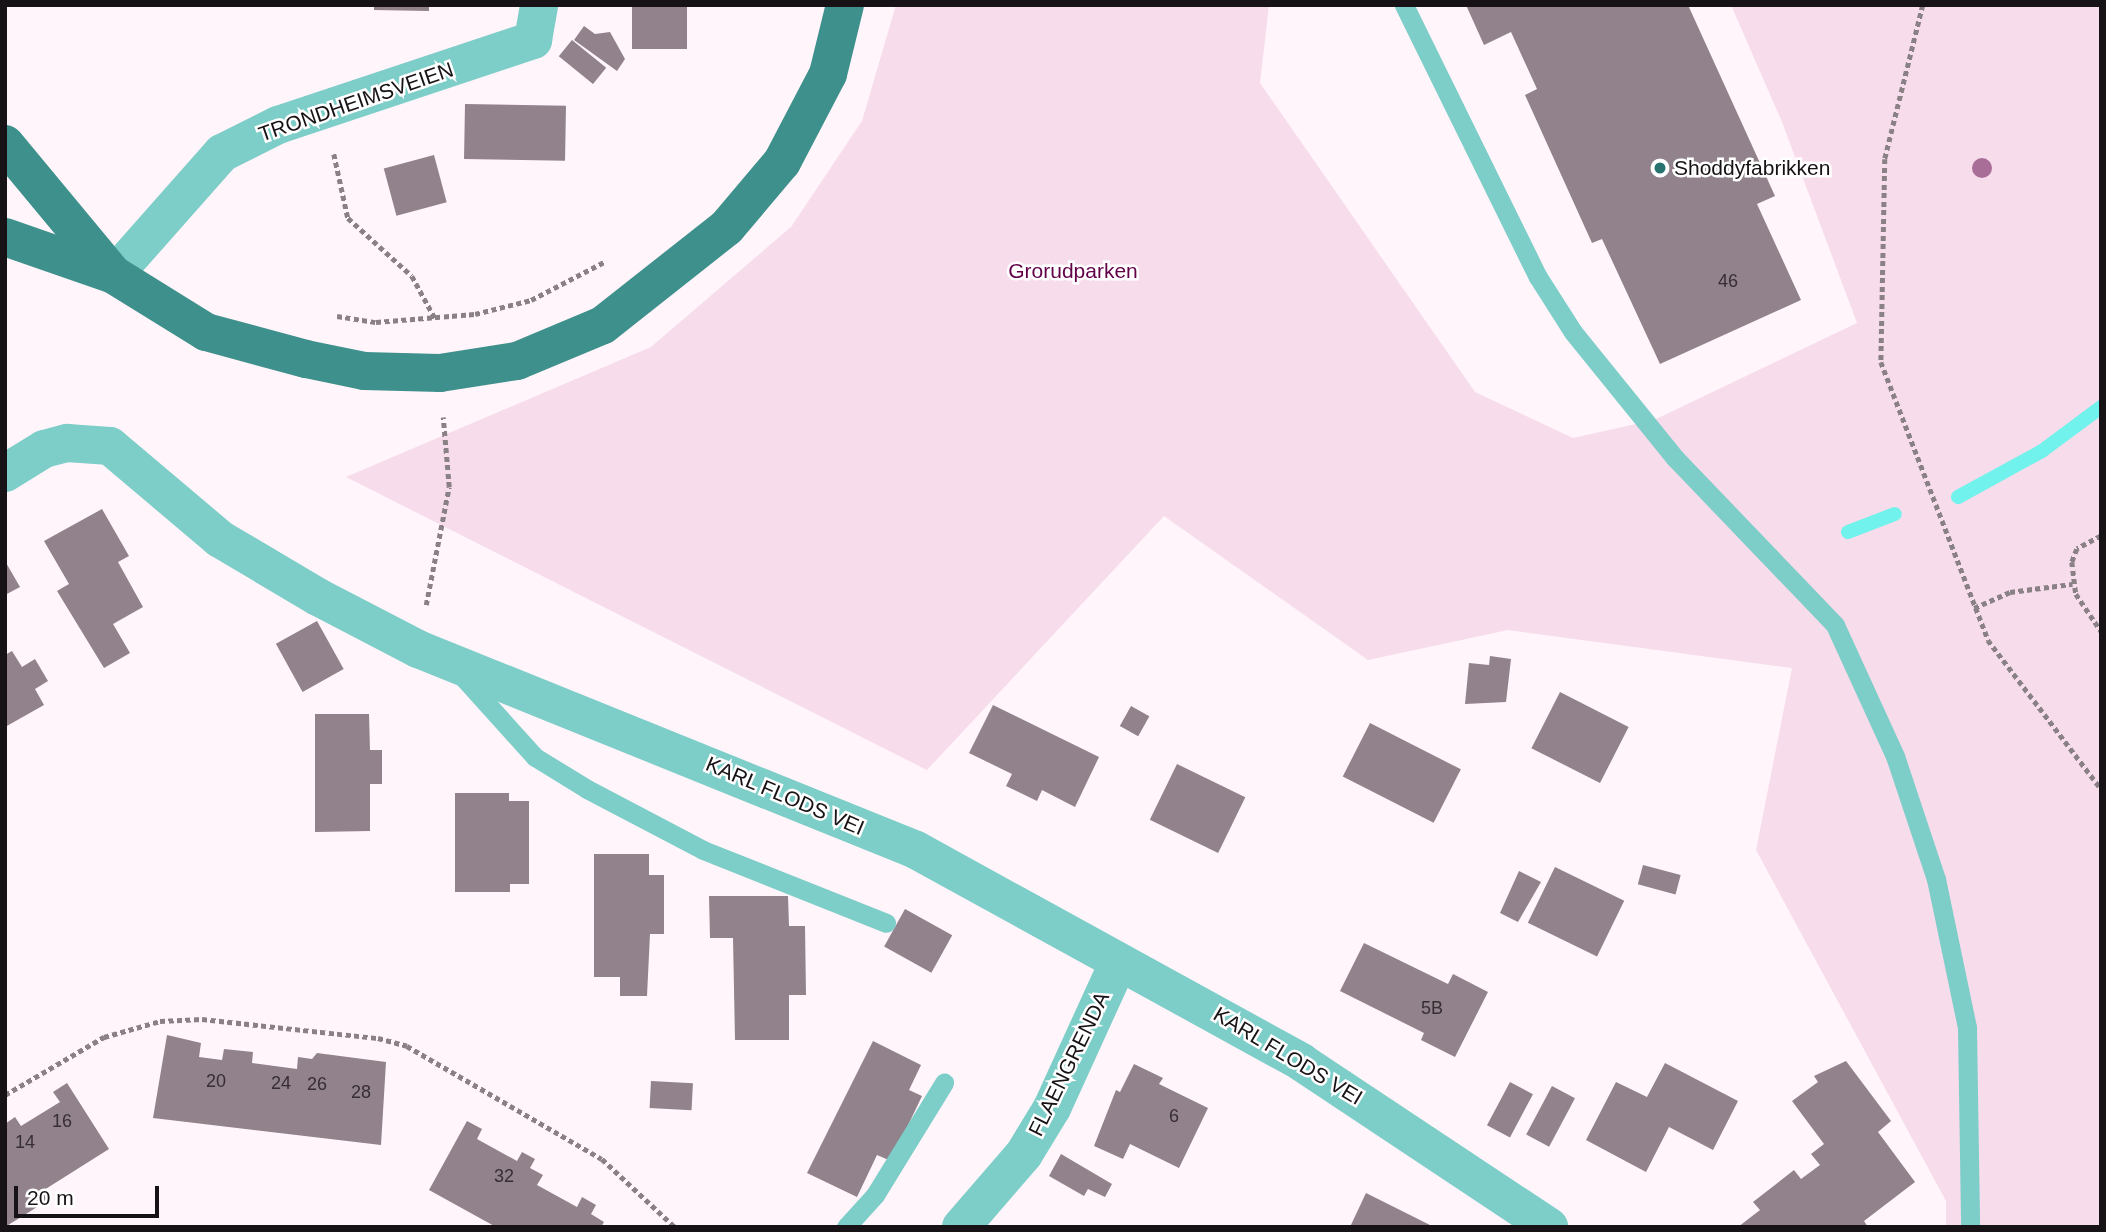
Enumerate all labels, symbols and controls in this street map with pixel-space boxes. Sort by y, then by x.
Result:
street label: TRONDHEIMSVEIEN [255,57,457,147]
place label: Shoddyfabrikken [1674,155,1830,181]
marker: Shoddyfabrikken [1652,160,1668,176]
park label: Grorudparken [1008,258,1138,284]
house number: 46 [1718,270,1738,292]
street label: KARL FLODS VEI [702,751,868,841]
street label: FLAENGRENDA [1023,988,1115,1140]
house number: 5B [1421,997,1443,1019]
street label: KARL FLODS VEI [1208,1001,1368,1111]
house number: 20 [206,1070,226,1092]
house number: 24 [271,1072,291,1094]
house number: 26 [307,1073,327,1095]
house number: 28 [351,1081,371,1103]
house number: 6 [1169,1105,1179,1127]
house number: 16 [52,1110,72,1132]
house number: 14 [15,1131,35,1153]
house number: 32 [494,1165,514,1187]
scale bar [18,1172,163,1216]
text: 20 m [27,1186,74,1209]

